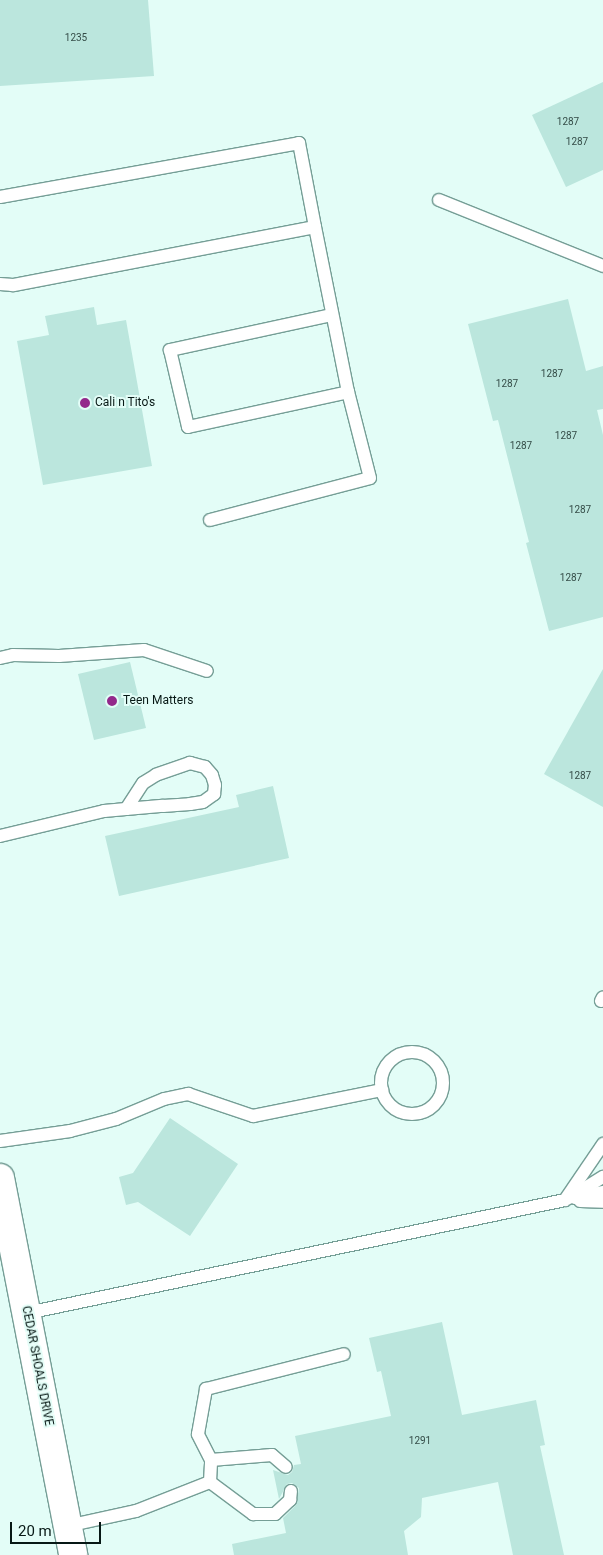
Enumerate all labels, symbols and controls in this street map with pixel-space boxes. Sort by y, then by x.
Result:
house number: 1235 [65,32,87,44]
house number: 1287 [557,116,579,128]
house number: 1287 [566,136,588,148]
house number: 1287 [541,368,563,380]
house number: 1287 [496,378,518,390]
place label: Cali n Tito's [95,396,156,410]
marker: Cali n Tito's [79,397,91,409]
house number: 1287 [555,430,577,442]
house number: 1287 [510,440,532,452]
house number: 1287 [569,504,591,516]
house number: 1287 [560,572,582,584]
marker: Teen Matters [105,694,119,708]
place label: Teen Matters [123,694,193,708]
house number: 1287 [569,770,591,782]
street label: CEDAR SHOALS DRIVE [18,1305,56,1427]
house number: 1291 [409,1435,431,1447]
scale bar [12,1512,104,1544]
text: 20 m [18,1522,52,1540]

